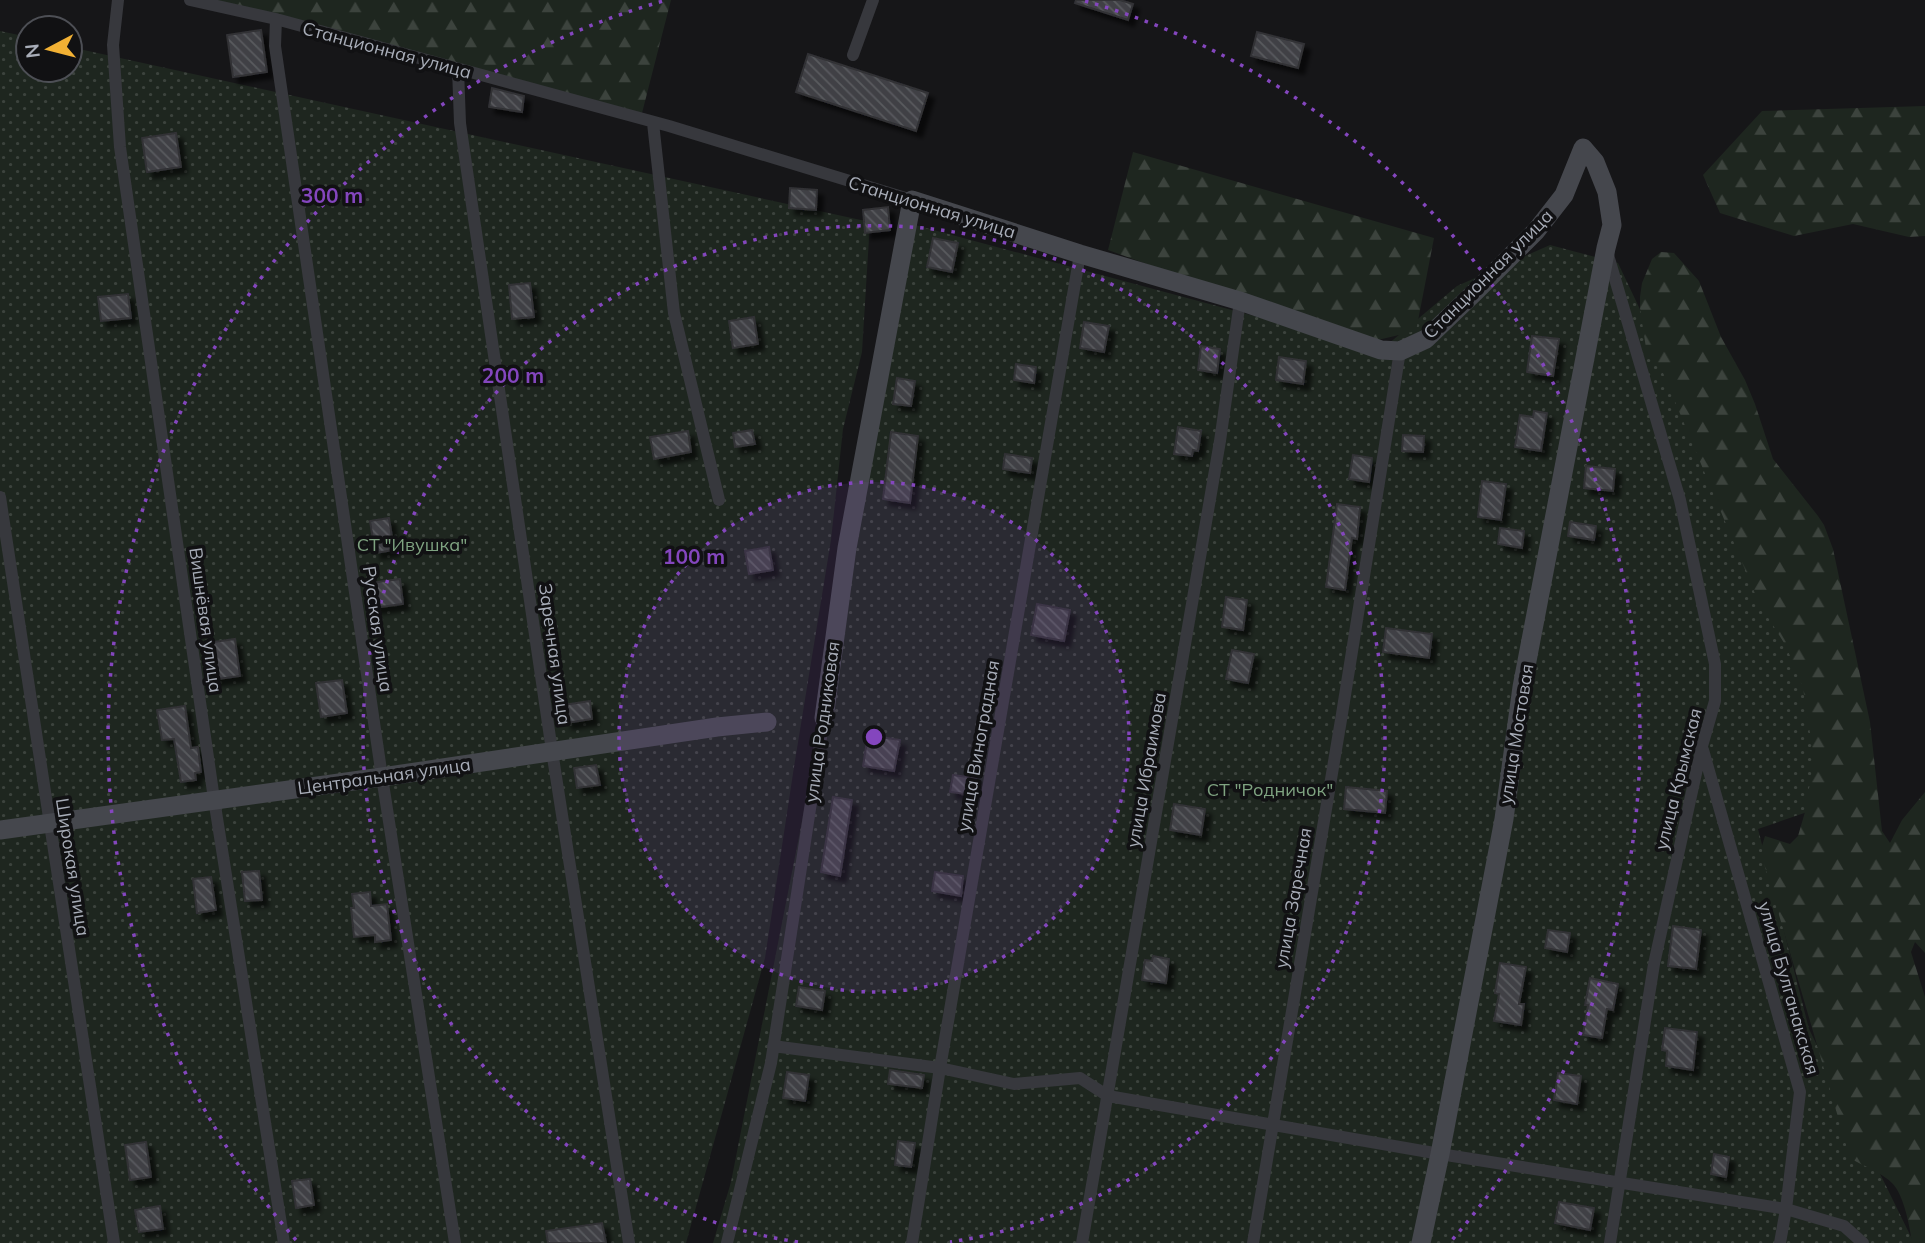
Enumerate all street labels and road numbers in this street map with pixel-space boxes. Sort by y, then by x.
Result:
street label: Станционная улица [300,16,474,84]
street label: Станционная улица [845,171,1019,243]
street label: Станционная улица [1418,204,1558,344]
street label: Вишнёвая улица [184,546,228,694]
street label: Русская улица [358,564,398,694]
street label: Заречная улица [534,582,576,726]
street label: улица Родниковая [799,640,845,804]
street label: улица Виноградная [952,658,1004,834]
street label: улица Мостовая [1494,662,1538,806]
street label: улица Ибраимова [1121,691,1171,849]
street label: улица Крымская [1649,706,1707,852]
street label: Центральная улица [296,752,472,800]
street label: Широкая улица [51,796,95,938]
street label: улица Заречная [1269,826,1317,970]
street label: улица Булганакская [1753,899,1825,1077]

